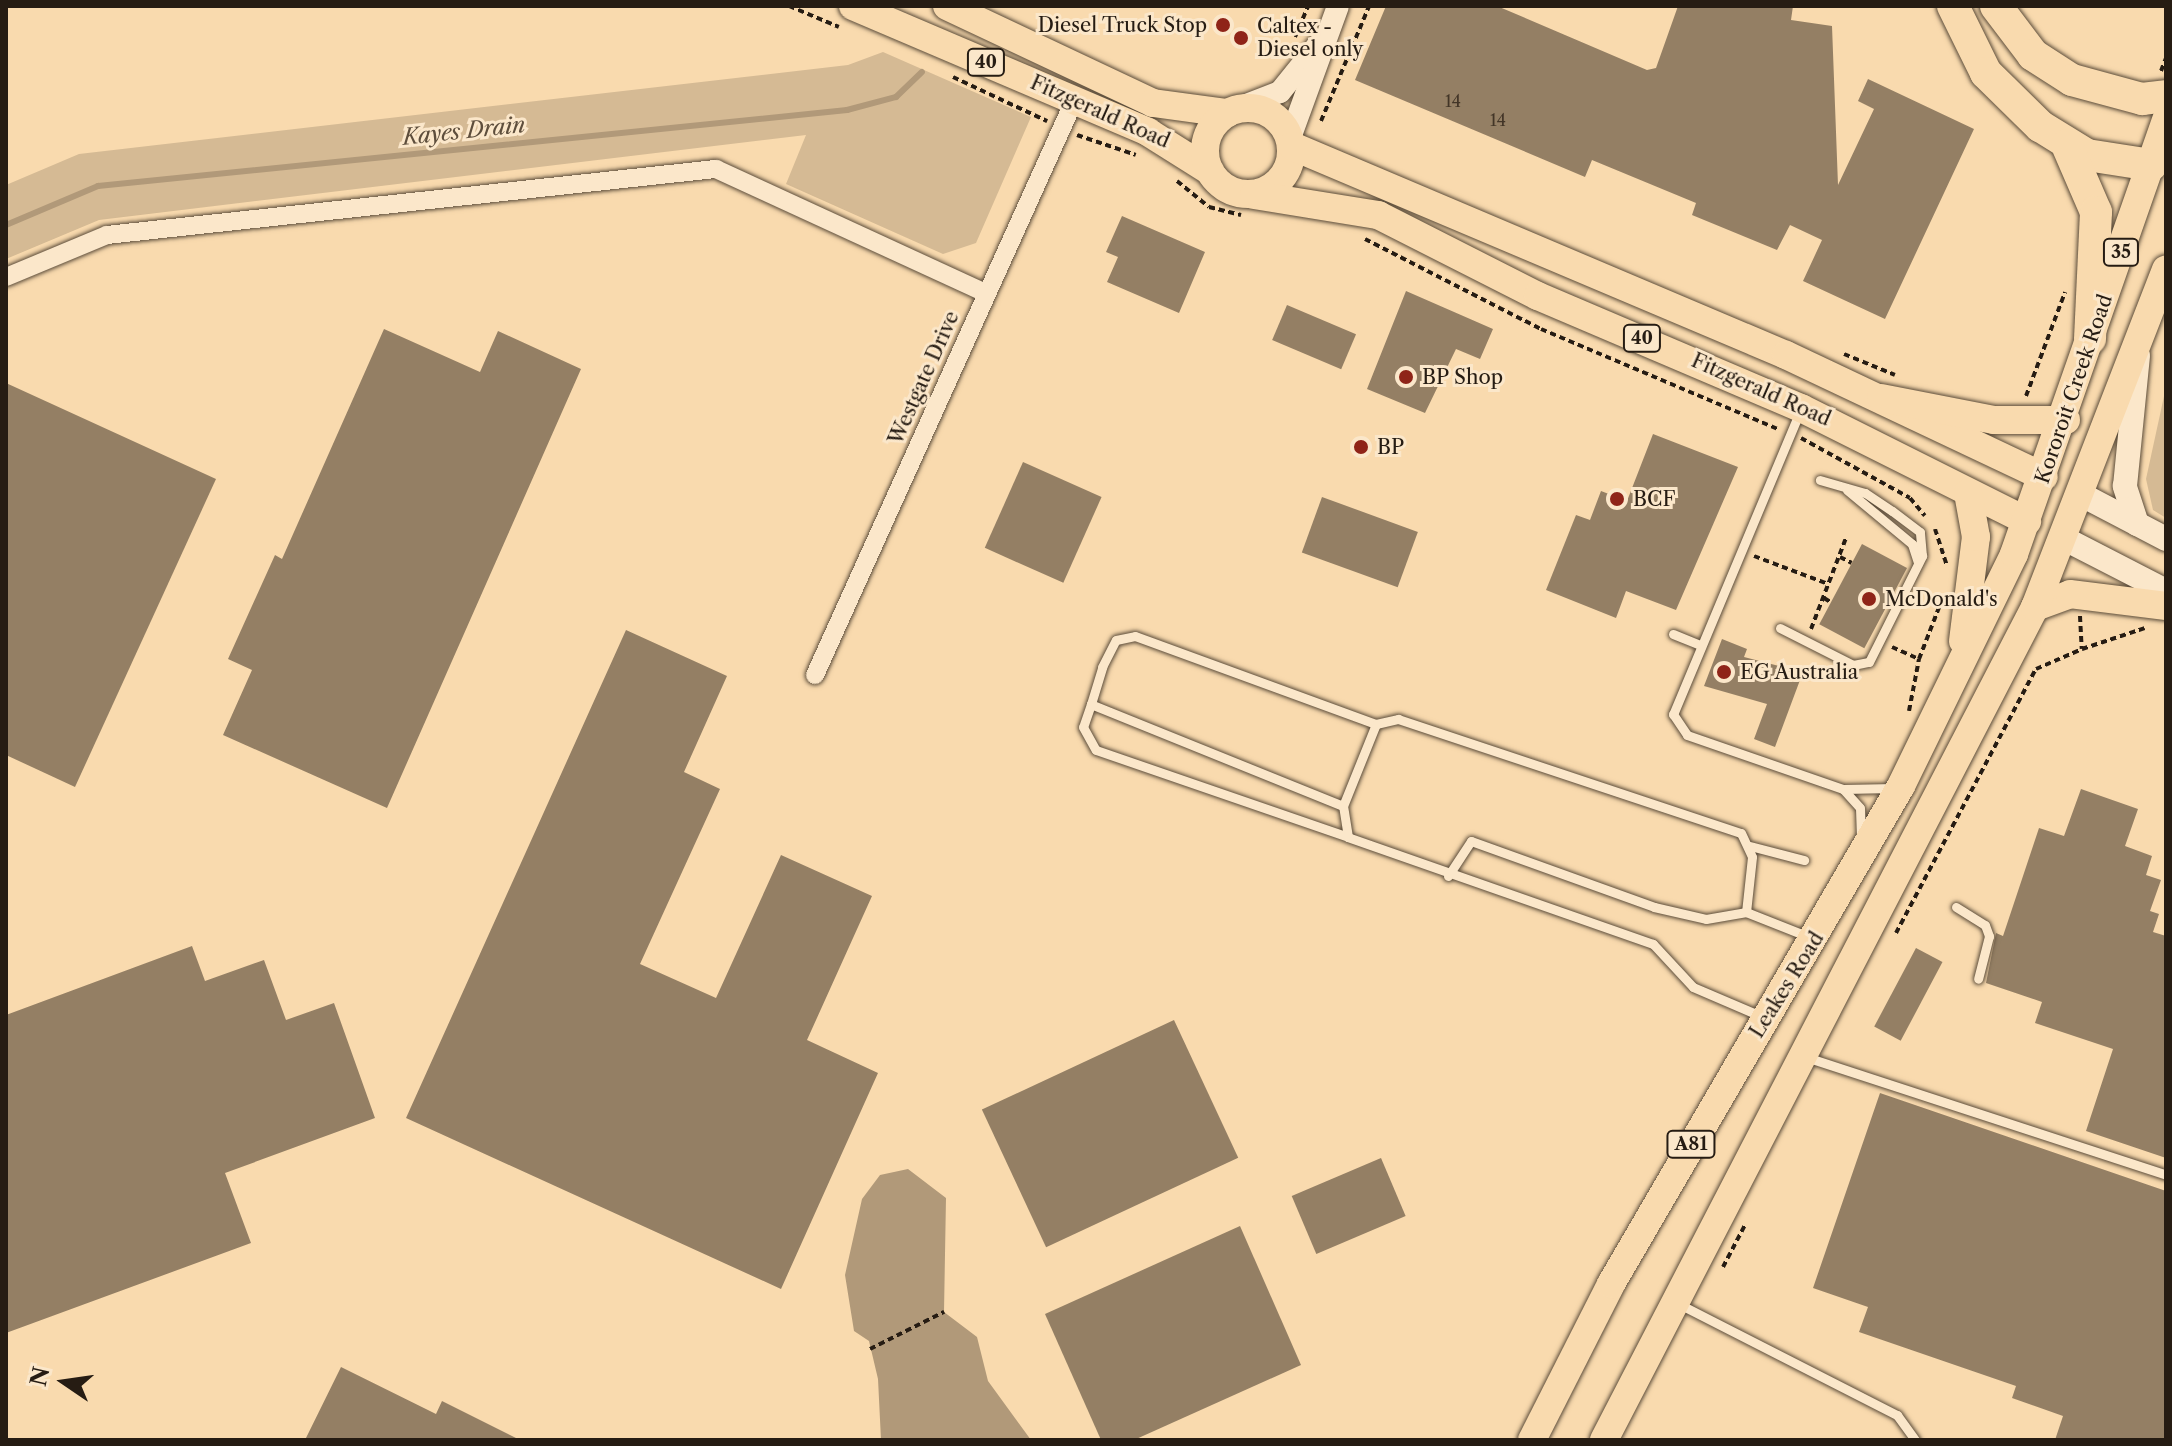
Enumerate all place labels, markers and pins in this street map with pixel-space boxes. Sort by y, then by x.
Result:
place label: Diesel Truck Stop [1037,13,1207,37]
place label: Caltex - Diesel only [1257,14,1363,61]
marker: Diesel Truck Stop [1214,16,1232,34]
marker: Caltex - Diesel only [1232,29,1250,47]
place label: BP Shop [1422,365,1504,389]
marker: BP Shop [1397,368,1415,386]
place label: BP [1377,435,1404,459]
marker: BP [1352,438,1370,456]
place label: BCF [1633,487,1675,511]
marker: BCF [1608,490,1626,508]
place label: McDonald's [1885,587,1998,611]
marker: McDonald's [1860,590,1878,608]
place label: EG Australia [1740,660,1859,684]
marker: EG Australia [1715,663,1733,681]

